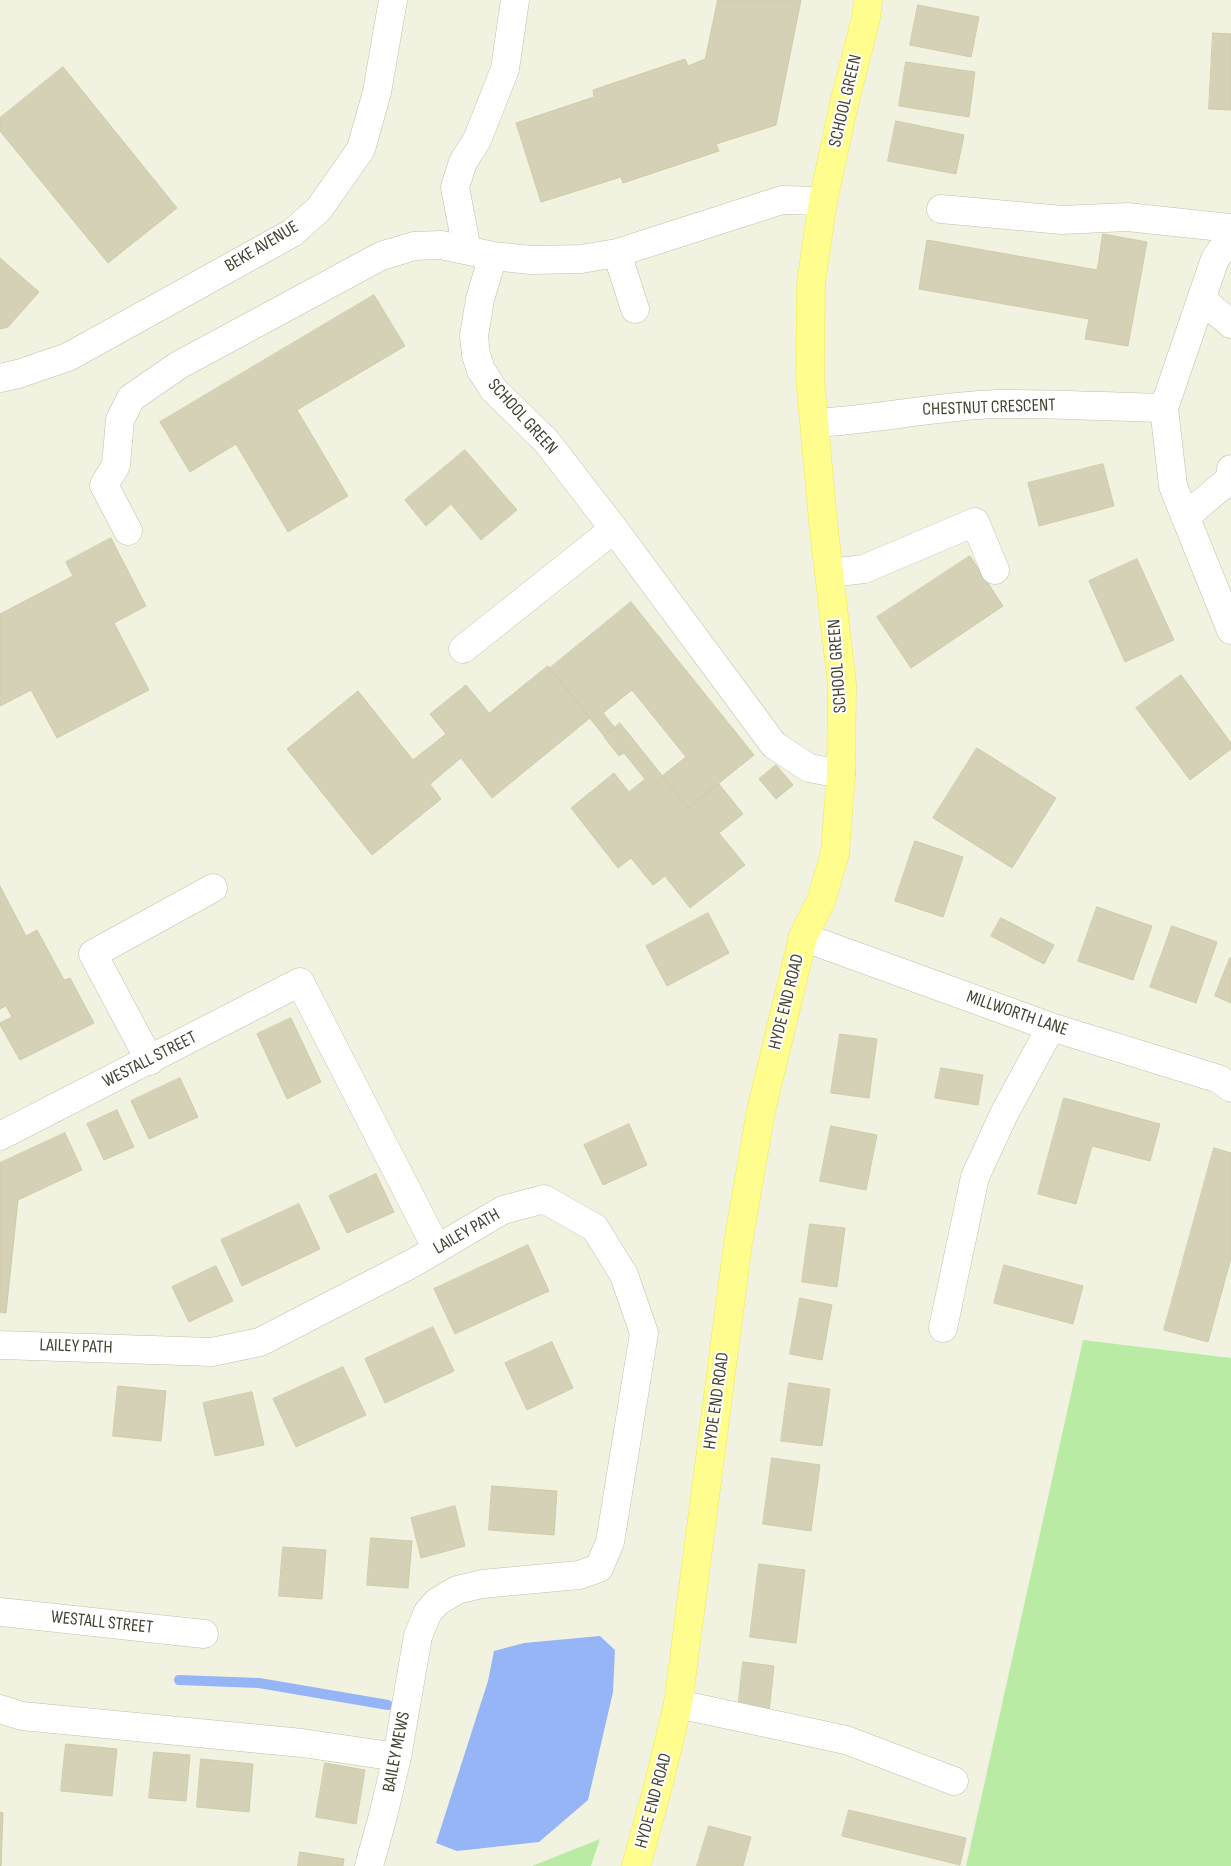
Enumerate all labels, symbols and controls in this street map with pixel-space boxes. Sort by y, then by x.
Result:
street label: SCHOOL GREEN [825,53,867,149]
street label: BEKE AVENUE [221,217,303,277]
street label: SCHOOL GREEN [482,375,562,459]
street label: CHESTNUT CRESCENT [922,395,1056,421]
street label: SCHOOL GREEN [824,618,852,714]
street label: HYDE END ROAD [765,952,809,1052]
street label: MILLWORTH LANE [963,987,1071,1041]
street label: WESTALL STREET [99,1027,201,1093]
street label: LAILEY PATH [430,1204,504,1260]
street label: LAILEY PATH [39,1335,113,1359]
street label: HYDE END ROAD [700,1351,734,1451]
street label: WESTALL STREET [50,1607,154,1639]
street label: BAILEY MEWS [379,1710,415,1794]
street label: HYDE END ROAD [631,1751,677,1851]

